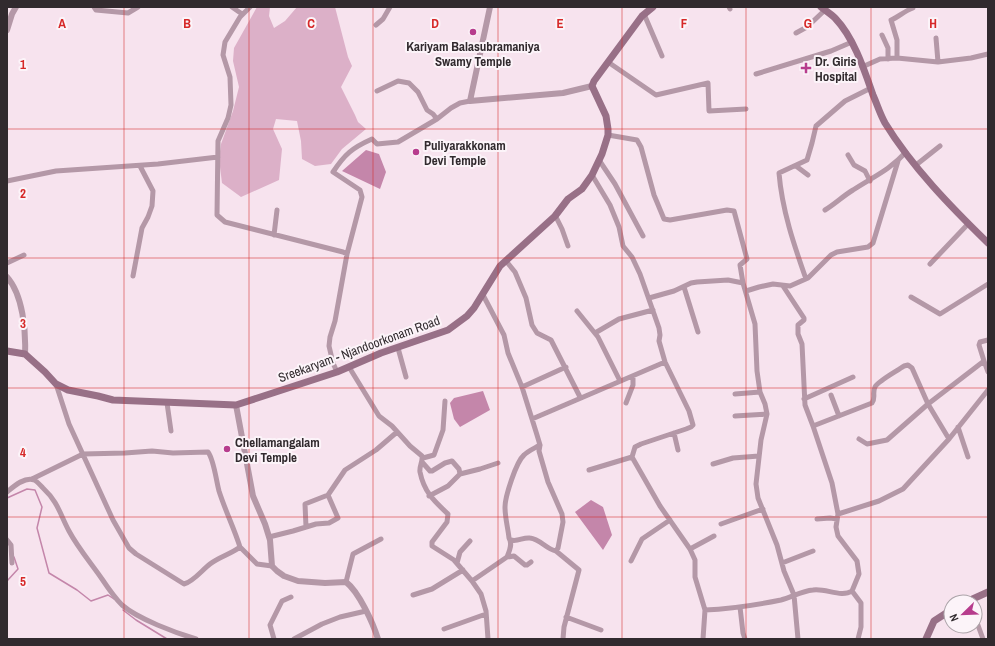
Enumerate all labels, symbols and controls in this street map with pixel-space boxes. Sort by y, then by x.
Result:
text: A [58,15,66,32]
text: B [183,15,191,32]
text: C [307,15,315,32]
text: D [431,15,439,32]
text: E [556,15,564,32]
text: F [681,15,688,32]
text: G [804,15,812,32]
text: H [929,15,937,32]
marker: Kariyam Balasubramaniya Swamy Temple [468,27,478,37]
place label: Kariyam Balasubramaniya Swamy Temple [406,38,540,70]
place label: Dr. Giris Hospital [815,53,857,85]
text: 1 [20,56,26,73]
marker: Dr. Giris Hospital [800,62,812,74]
place label: Puliyarakkonam Devi Temple [424,137,506,169]
marker: Puliyarakkonam Devi Temple [411,147,421,157]
text: 2 [20,185,26,202]
street label: Sreekaryam - Njandoorkonam Road [276,312,442,386]
text: 3 [20,315,26,332]
place label: Chellamangalam Devi Temple [235,434,320,466]
text: 4 [20,444,26,461]
marker: Chellamangalam Devi Temple [222,444,232,454]
text: 5 [20,573,26,590]
north arrow [943,594,983,634]
text: N [946,612,962,624]

